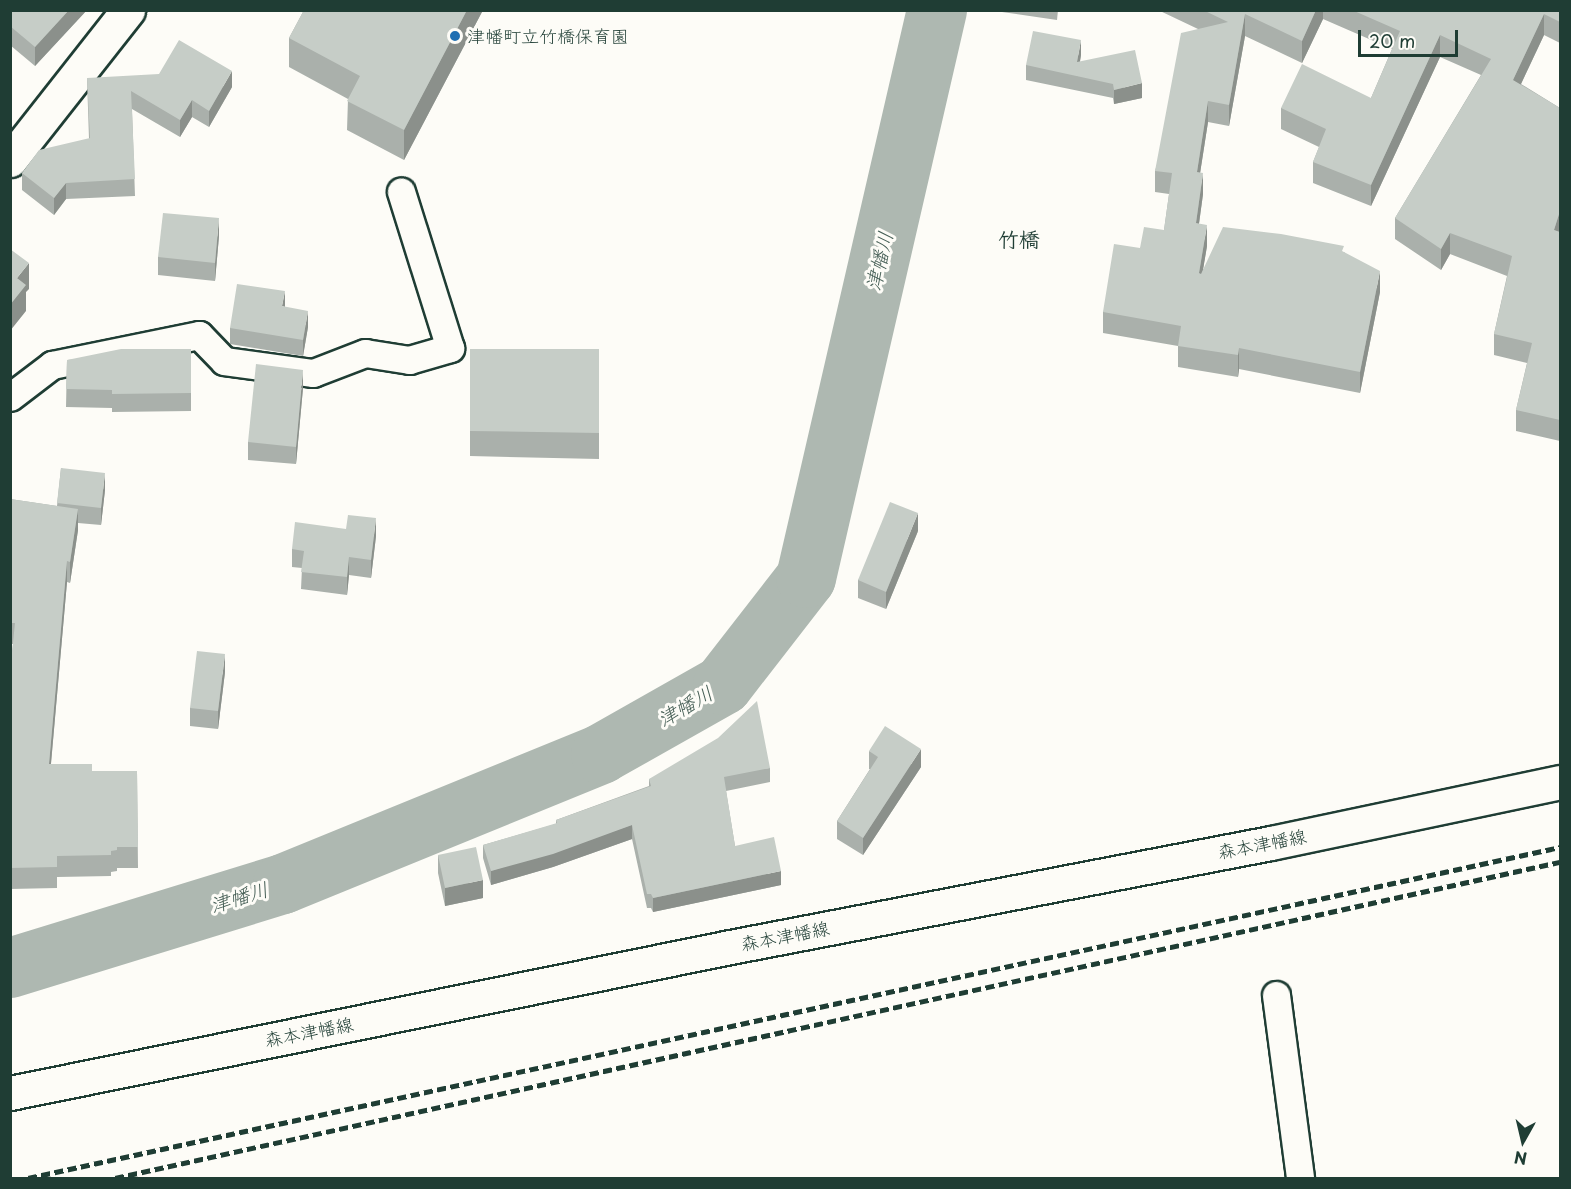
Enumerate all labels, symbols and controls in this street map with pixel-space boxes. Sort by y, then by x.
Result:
scale bar [1361,18,1462,56]
place label: 津幡町立竹橋保育園 [467,25,629,47]
text: 20 m [1369,27,1415,54]
marker: 津幡町立竹橋保育園 [448,29,462,43]
district label: 竹橋 [998,225,1040,251]
water label: 津幡川 [861,229,897,293]
water label: 津幡川 [653,681,717,731]
street label: 森本津幡線 [1216,825,1308,863]
water label: 津幡川 [207,877,271,917]
street label: 森本津幡線 [739,917,831,955]
street label: 森本津幡線 [263,1013,355,1051]
north arrow [1493,1111,1553,1171]
text: N [1513,1146,1528,1172]

